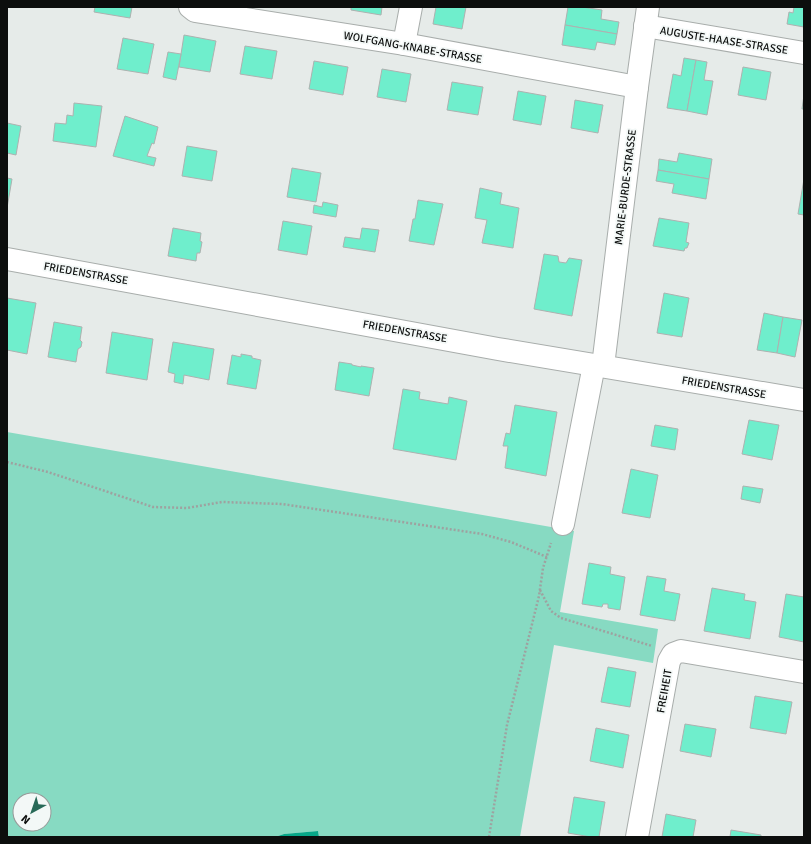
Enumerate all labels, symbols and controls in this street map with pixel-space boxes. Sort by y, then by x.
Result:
street label: AUGUSTE-HAASE-STRASSE [659,24,789,57]
street label: WOLFGANG-KNABE-STRASSE [343,29,483,66]
street label: MARIE-BURDE-STRASSE [612,129,639,246]
street label: FRIEDENSTRASSE [43,260,129,287]
street label: FRIEDENSTRASSE [362,318,448,345]
street label: FRIEDENSTRASSE [681,374,767,401]
street label: FREIHEIT [654,668,675,714]
north arrow [12,792,52,832]
text: N [19,812,33,827]

